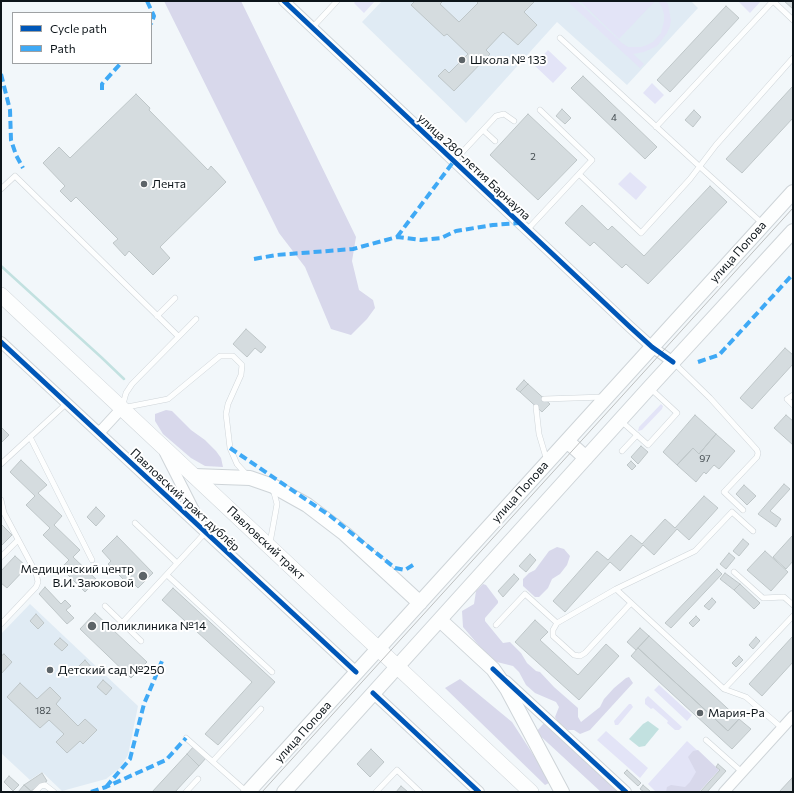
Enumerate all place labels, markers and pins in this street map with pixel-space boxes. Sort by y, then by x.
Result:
place label: Школа № 133 [470,53,546,67]
marker: Школа № 133 [457,55,467,65]
place label: Лента [152,177,186,191]
marker: Лента [139,179,149,189]
place label: Медицинский центр В.И. Заюковой [20,562,134,590]
marker: Медицинский центр В.И. Заюковой [137,570,149,582]
place label: Поликлиника №14 [101,619,206,633]
marker: Поликлиника №14 [86,620,98,632]
place label: Детский сад №250 [58,663,165,677]
marker: Детский сад №250 [45,665,55,675]
place label: Мария-Ра [708,706,765,720]
marker: Мария-Ра [695,708,705,718]

